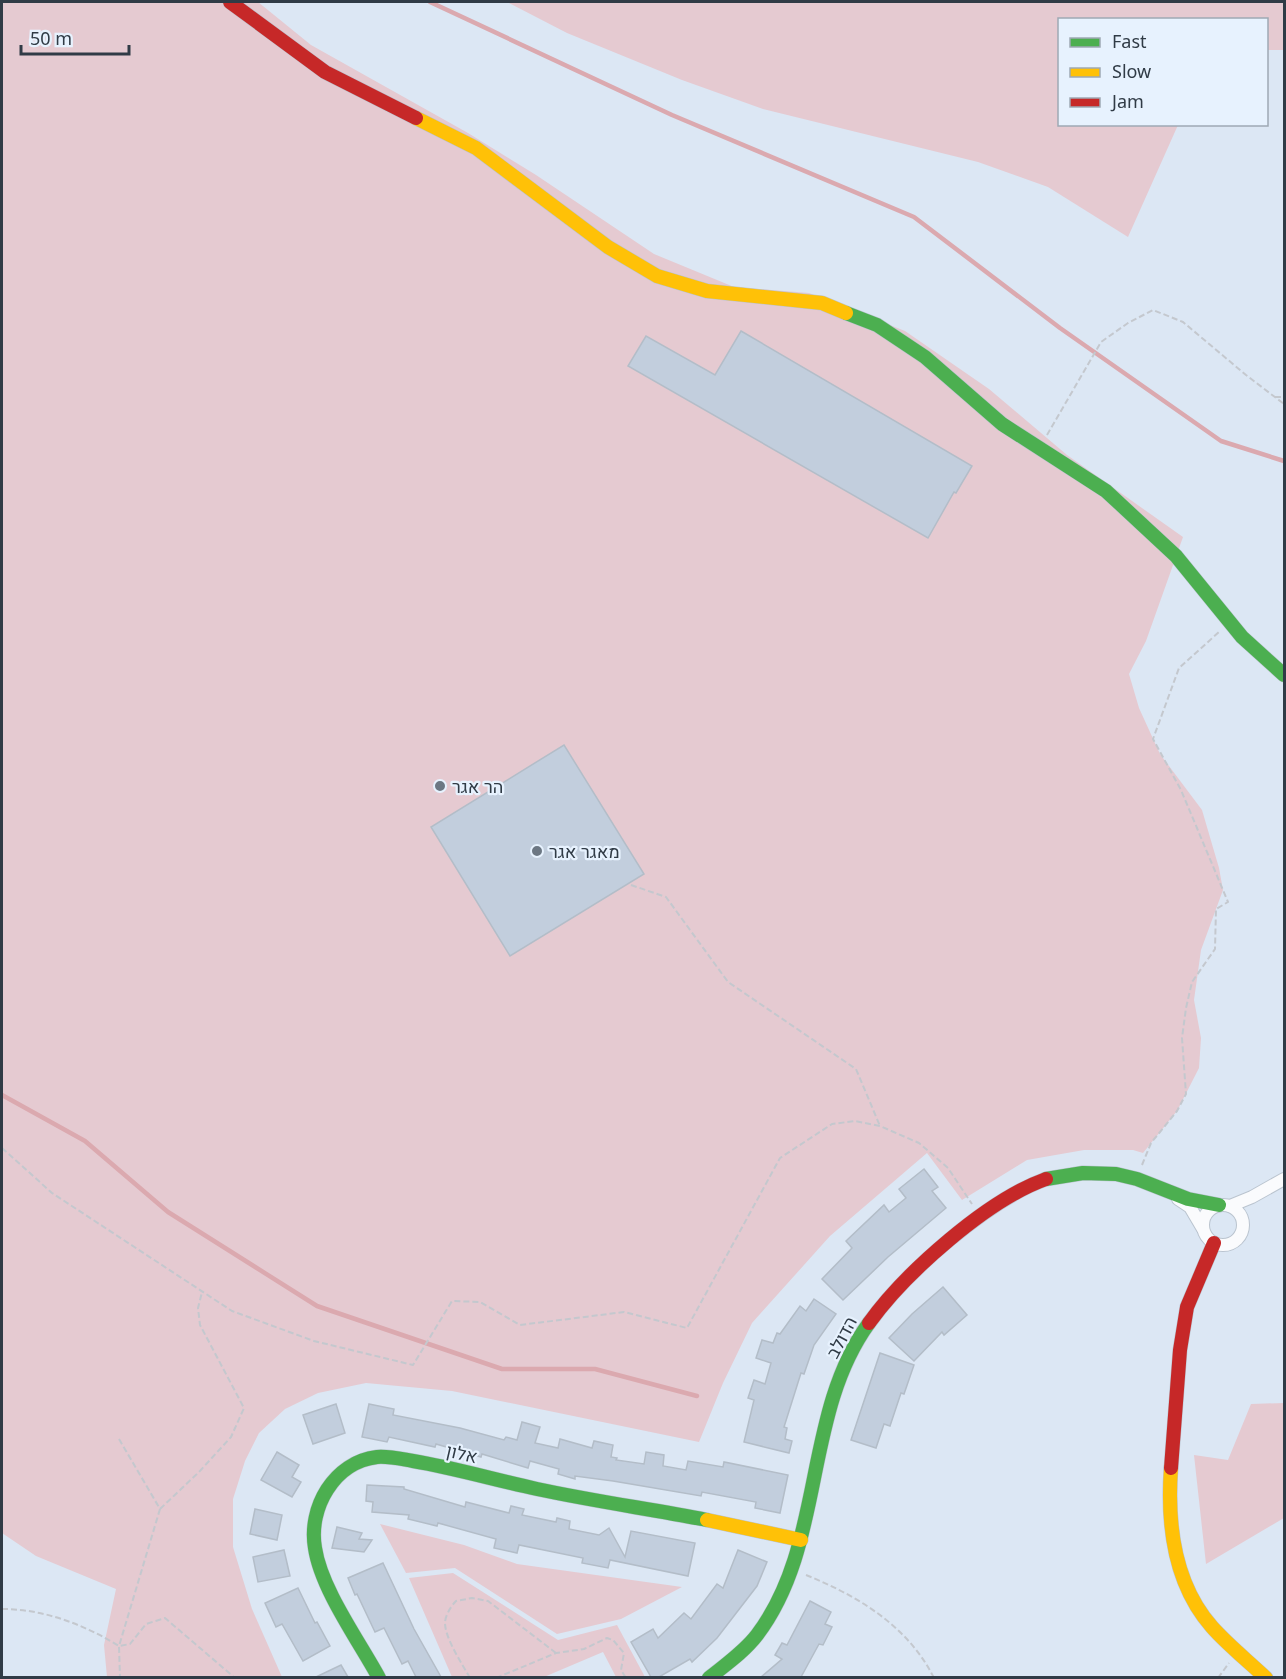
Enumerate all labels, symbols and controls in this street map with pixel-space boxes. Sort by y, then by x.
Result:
scale bar [21,18,129,56]
legend [1058,18,1268,126]
text: 50 m [30,26,72,50]
text: Fast [1112,29,1147,53]
text: Slow [1112,59,1151,83]
text: Jam [1110,89,1144,113]
place label: הר אגר [452,774,503,798]
marker: הר אגר [433,779,447,793]
place label: מאגר אגר [549,839,620,863]
marker: מאגר אגר [530,844,544,858]
street label: הדולב [820,1312,862,1362]
street label: אלון [444,1438,480,1468]

